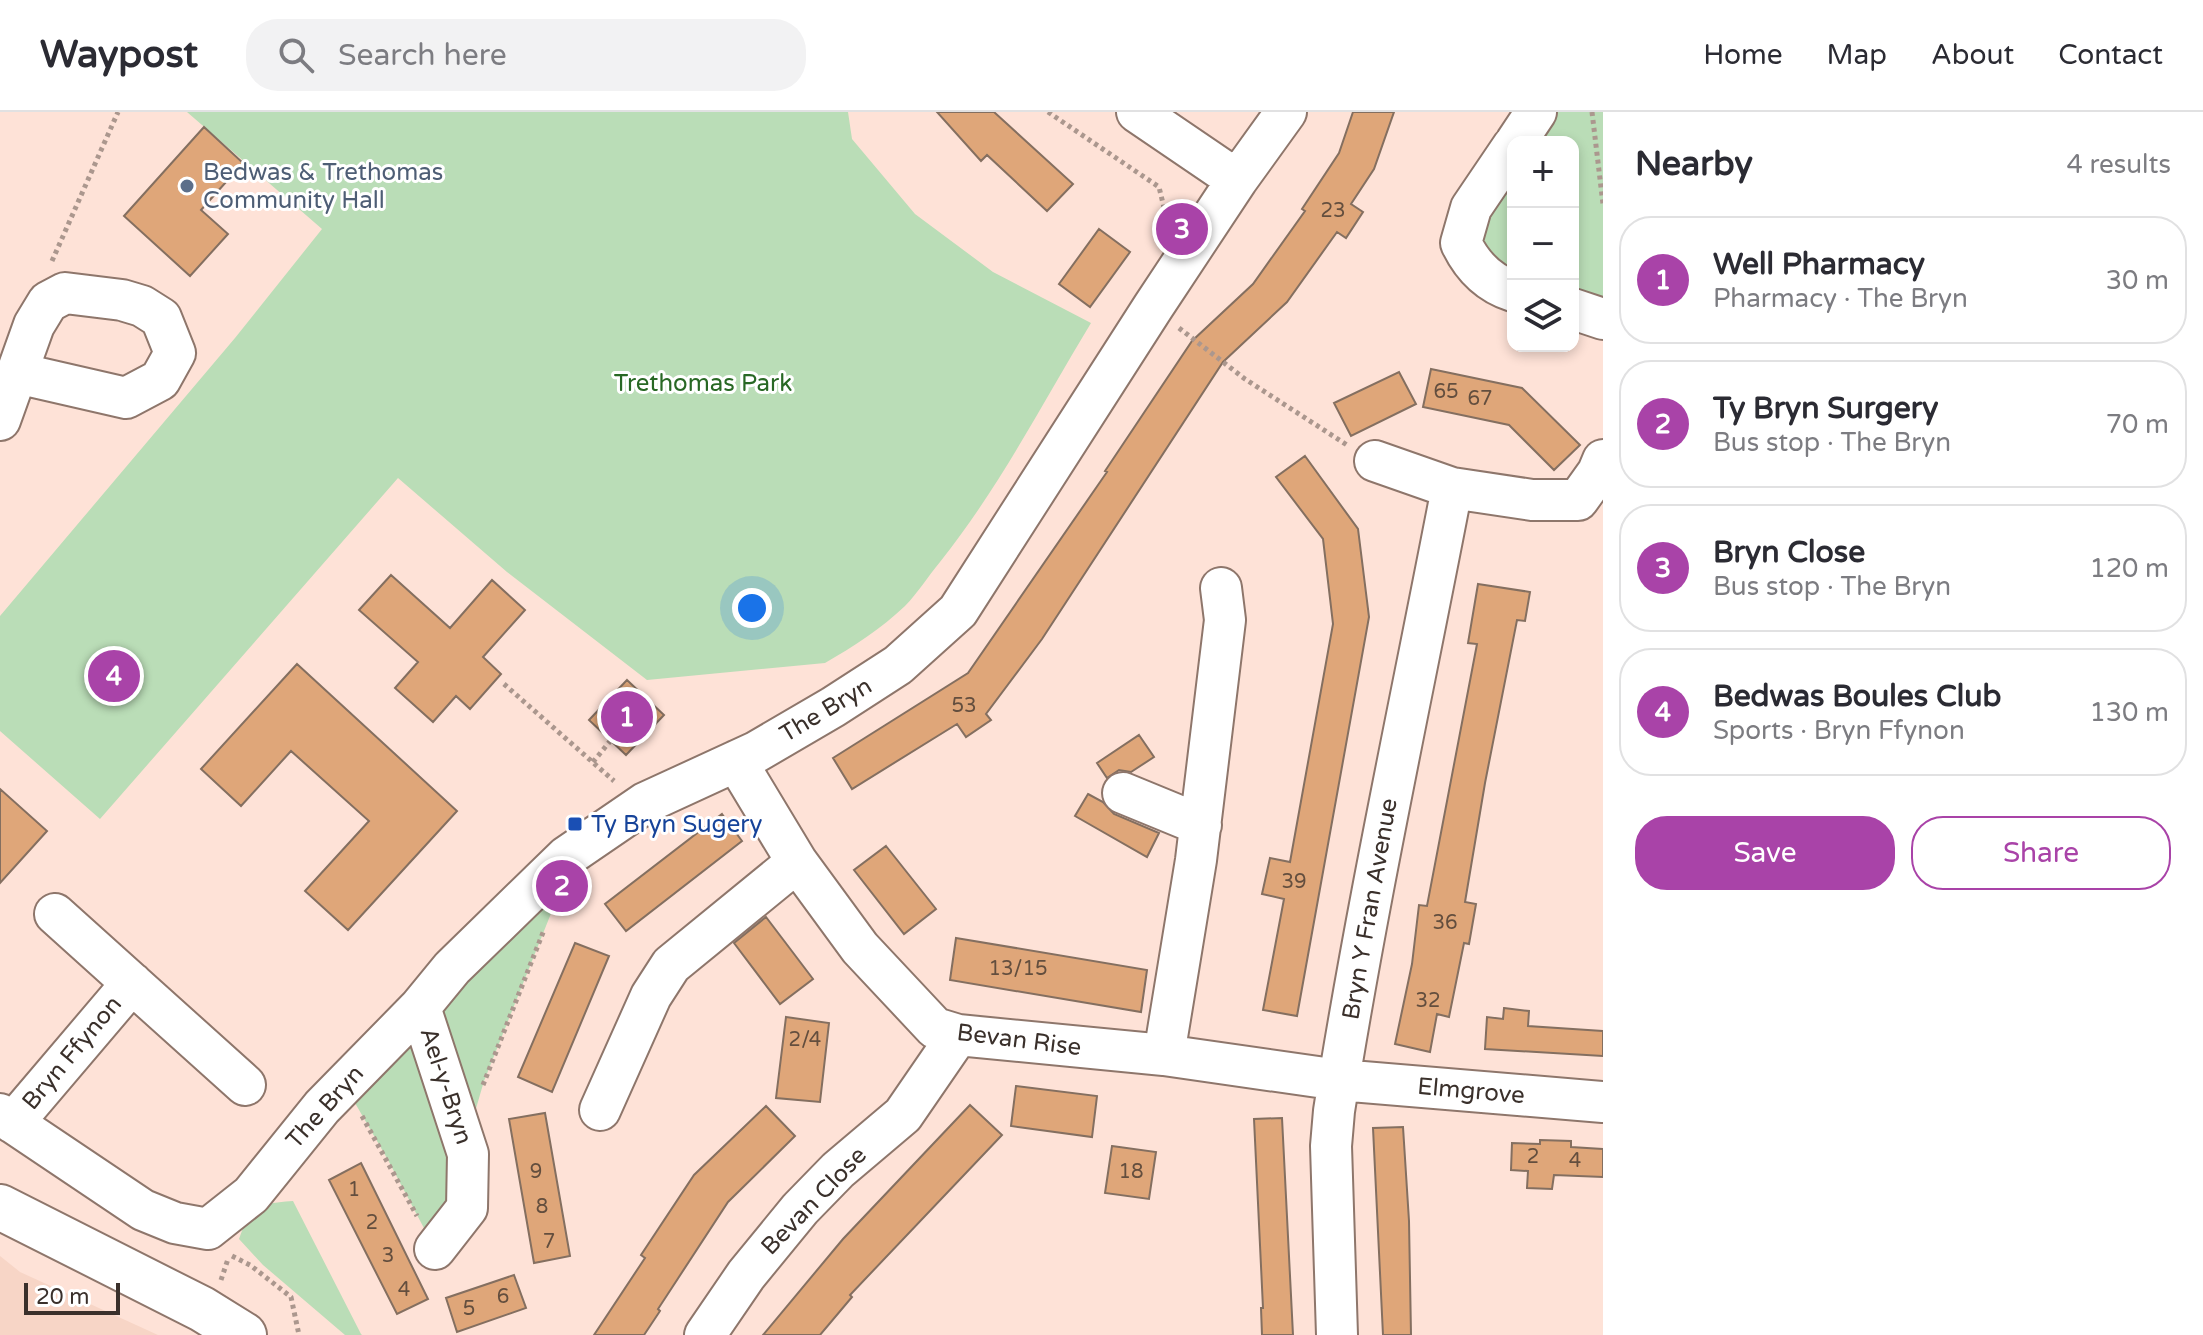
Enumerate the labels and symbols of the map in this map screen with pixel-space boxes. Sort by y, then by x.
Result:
place label: Bedwas & Trethomas Community Hall [203,158,443,215]
marker: Bedwas & Trethomas Community Hall [178,177,196,195]
pin: 3 [1156,199,1208,259]
house number: 23 [1320,199,1346,223]
park label: Trethomas Park [614,369,792,398]
house number: 65 [1433,380,1459,404]
house number: 67 [1467,387,1493,411]
your location [732,588,772,628]
pin: 4 [88,646,140,706]
street label: The Bryn [775,671,877,749]
pin: 1 [601,687,653,747]
house number: 53 [951,694,977,718]
street label: Bryn Y Fran Avenue [1336,796,1404,1022]
place label: Ty Bryn Sugery [591,810,763,839]
marker: Ty Bryn Sugery [566,815,584,833]
pin: 2 [536,856,588,916]
house number: 39 [1281,870,1307,894]
house number: 36 [1432,911,1458,935]
house number: 13/15 [988,957,1048,981]
house number: 32 [1415,989,1441,1013]
street label: Bryn Ffynon [16,990,128,1116]
street label: Bevan Rise [955,1018,1083,1062]
street label: Ael-y-Bryn [414,1024,478,1148]
house number: 2/4 [789,1028,821,1052]
street label: The Bryn [280,1059,370,1155]
street label: Elmgrove [1416,1072,1526,1110]
street label: Bevan Close [755,1141,873,1261]
house number: 2 [1527,1145,1539,1169]
house number: 4 [1569,1149,1581,1173]
house number: 9 [530,1160,542,1184]
house number: 18 [1118,1160,1144,1184]
house number: 1 [348,1178,360,1202]
house number: 8 [536,1195,548,1219]
house number: 2 [366,1211,378,1235]
house number: 7 [543,1230,555,1254]
house number: 3 [382,1244,394,1268]
house number: 4 [398,1278,410,1302]
scale bar [24,1279,120,1315]
house number: 6 [497,1285,509,1309]
house number: 5 [463,1297,475,1321]

